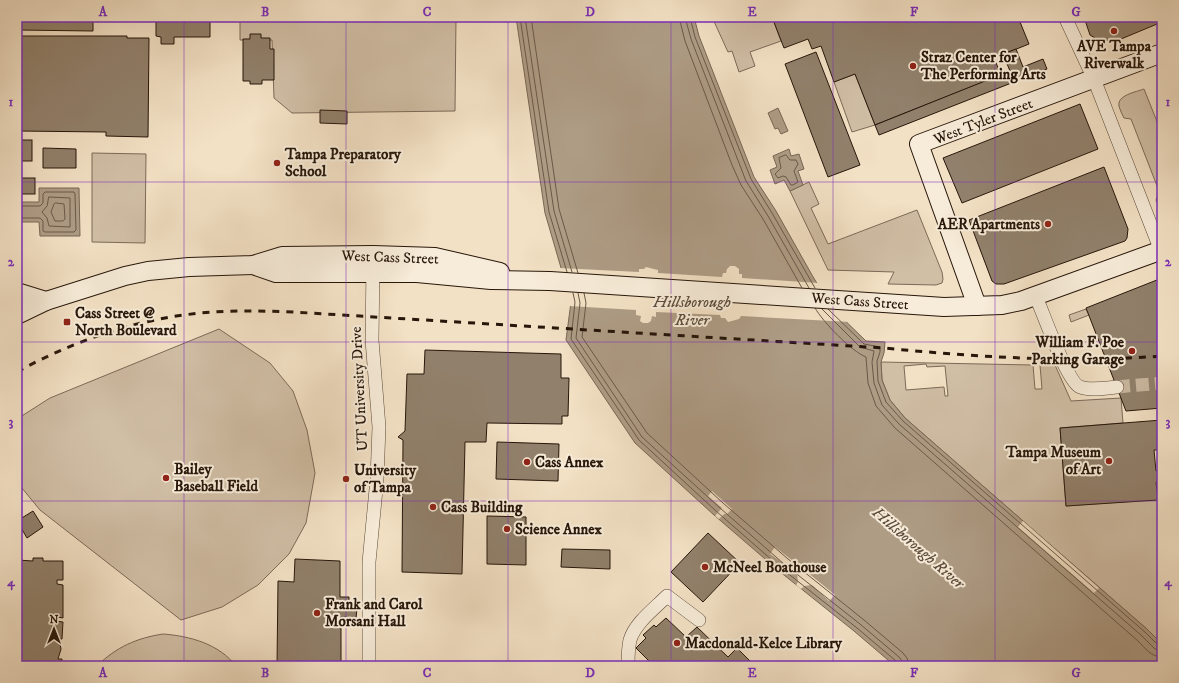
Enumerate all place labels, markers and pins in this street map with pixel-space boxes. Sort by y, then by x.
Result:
marker: AVE Tampa Riverwalk [1109,26,1119,36]
place label: AVE Tampa Riverwalk [1076,37,1152,73]
place label: Straz Center for The Performing Arts [920,48,1046,84]
marker: Straz Center for The Performing Arts [908,61,918,71]
place label: Tampa Preparatory School [284,145,402,181]
marker: Tampa Preparatory School [272,158,282,168]
place label: AER Apartments [937,215,1040,234]
marker: AER Apartments [1043,219,1053,229]
place label: Cass Street @ North Boulevard [75,304,177,340]
marker: Cass Street @ North Boulevard [62,317,72,327]
place label: William F. Poe Parking Garage [1031,333,1125,369]
marker: William F. Poe Parking Garage [1127,346,1137,356]
place label: Tampa Museum of Art [1005,443,1102,479]
place label: Cass Annex [535,453,604,472]
marker: Tampa Museum of Art [1104,456,1114,466]
marker: Cass Annex [522,457,532,467]
place label: Bailey Baseball Field [174,460,258,496]
place label: University of Tampa [354,461,417,497]
marker: Bailey Baseball Field [161,473,171,483]
marker: University of Tampa [341,474,351,484]
place label: Cass Building [441,498,523,517]
marker: Cass Building [428,502,438,512]
place label: Science Annex [515,520,602,539]
marker: Science Annex [502,524,512,534]
place label: McNeel Boathouse [713,558,827,577]
marker: McNeel Boathouse [700,562,710,572]
place label: Frank and Carol Morsani Hall [325,595,423,631]
marker: Frank and Carol Morsani Hall [312,608,322,618]
place label: Macdonald-Kelce Library [685,634,843,653]
marker: Macdonald-Kelce Library [672,638,682,648]

